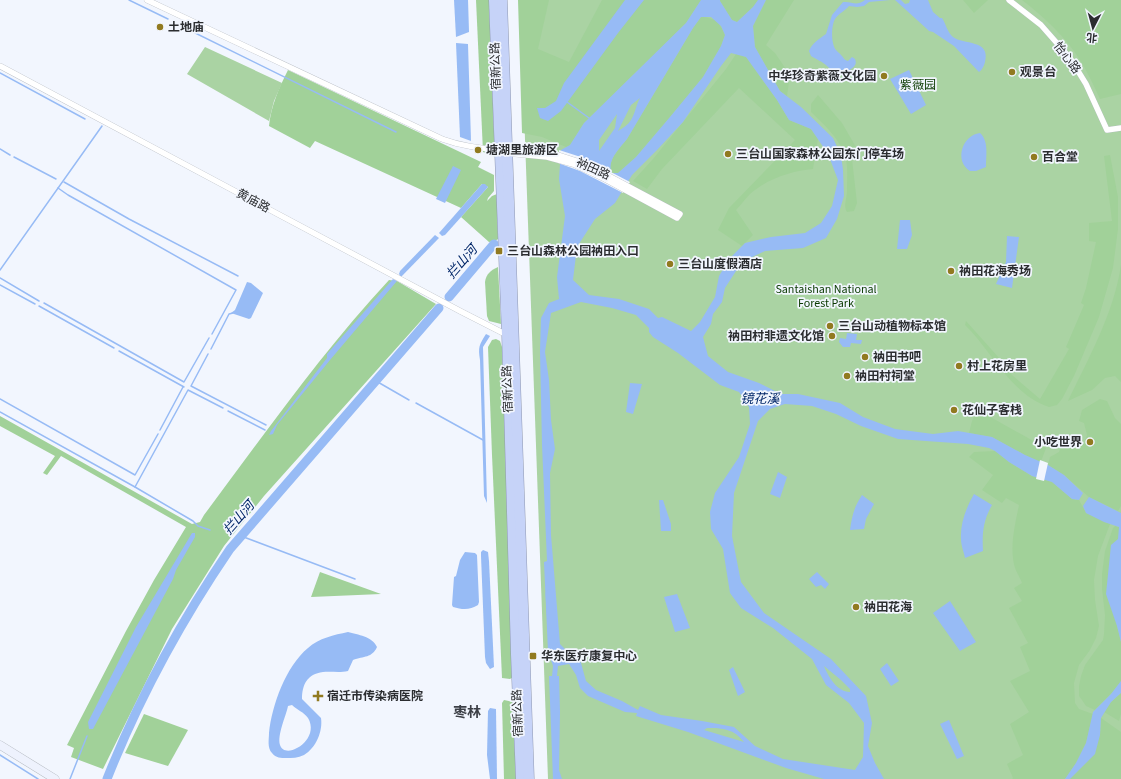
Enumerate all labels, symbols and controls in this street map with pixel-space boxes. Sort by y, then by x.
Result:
north arrow [1073,8,1113,48]
place label: 土地庙 [168,19,204,36]
marker: 土地庙 [155,22,165,32]
text: 北 [1086,29,1098,45]
street label: 怡心路 [1049,39,1085,77]
street label: 宿新公路 [487,42,505,90]
place label: 观景台 [1020,64,1056,81]
marker: 观景台 [1007,67,1017,77]
place label: 中华珍奇紫薇文化园 [768,68,876,85]
marker: 中华珍奇紫薇文化园 [879,71,889,81]
park label: 紫薇园 [900,77,936,94]
place label: 塘湖里旅游区 [486,142,558,159]
marker: 塘湖里旅游区 [473,145,483,155]
place label: 三台山国家森林公园东门停车场 [736,146,904,163]
marker: 三台山国家森林公园东门停车场 [723,149,733,159]
place label: 百合堂 [1042,149,1078,166]
marker: 百合堂 [1029,152,1039,162]
street label: 衲田路 [573,154,613,184]
street label: 黄庙路 [233,185,273,217]
water label: 拦山河 [442,239,484,283]
place label: 三台山森林公园衲田入口 [507,243,639,260]
marker: 三台山森林公园衲田入口 [494,246,504,256]
place label: 三台山度假酒店 [678,256,762,273]
marker: 三台山度假酒店 [665,259,675,269]
place label: 衲田花海秀场 [959,263,1031,280]
marker: 衲田花海秀场 [946,266,956,276]
park label: Santaishan National Forest Park [775,281,877,312]
place label: 三台山动植物标本馆 [838,318,946,335]
marker: 三台山动植物标本馆 [825,321,835,331]
place label: 衲田村非遗文化馆 [728,328,824,345]
marker: 衲田村非遗文化馆 [827,331,837,341]
place label: 衲田书吧 [873,349,921,366]
marker: 衲田书吧 [860,352,870,362]
place label: 村上花房里 [967,358,1027,375]
marker: 村上花房里 [954,361,964,371]
street label: 宿新公路 [499,365,517,413]
place label: 衲田村祠堂 [855,368,915,385]
marker: 衲田村祠堂 [842,371,852,381]
water label: 镜花溪 [740,390,781,408]
place label: 花仙子客栈 [962,402,1022,419]
marker: 花仙子客栈 [949,405,959,415]
place label: 小吃世界 [1034,434,1082,451]
marker: 小吃世界 [1085,437,1095,447]
water label: 拦山河 [219,495,261,539]
place label: 衲田花海 [864,599,912,616]
marker: 衲田花海 [851,602,861,612]
place label: 华东医疗康复中心 [541,648,637,665]
marker: 华东医疗康复中心 [528,651,538,661]
place label: 宿迁市传染病医院 [327,688,423,705]
street label: 宿新公路 [509,689,527,737]
marker: 宿迁市传染病医院 [312,690,324,702]
district label: 枣林 [453,703,481,723]

